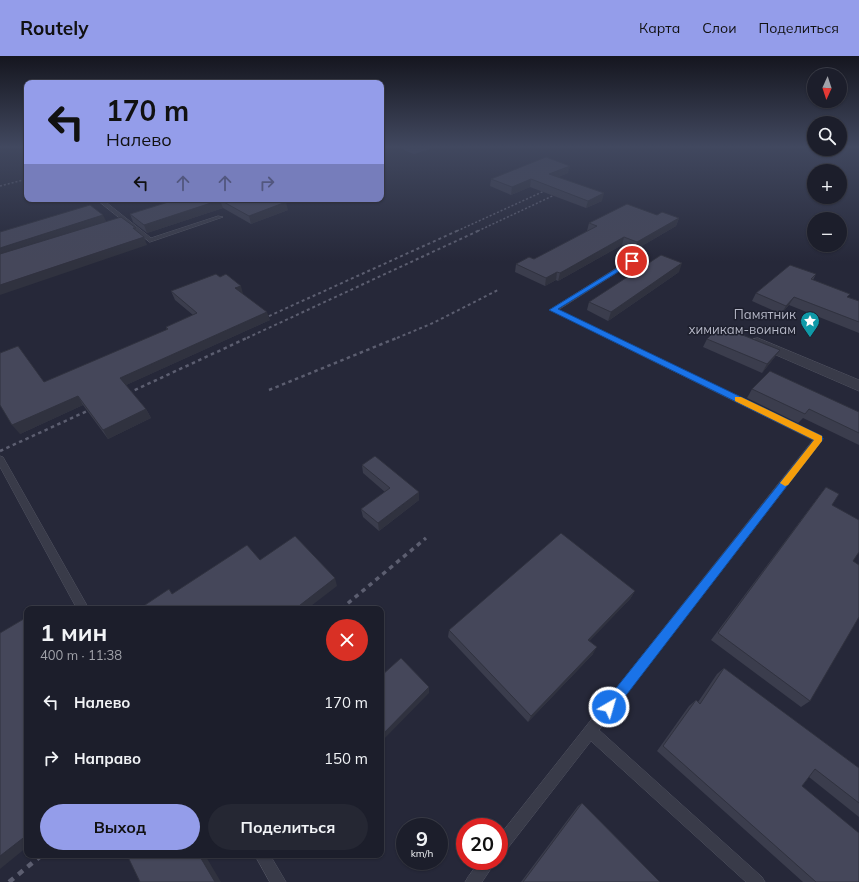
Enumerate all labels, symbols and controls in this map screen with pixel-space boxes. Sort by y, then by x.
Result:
text: Routely [20,16,88,40]
text: Карта [639,19,680,37]
text: Слои [702,19,737,37]
text: Поделиться [759,19,839,37]
north arrow [807,68,847,108]
map controls [807,68,847,252]
text: 170 m [106,93,189,128]
icon: left [40,96,92,148]
button: search [807,116,847,156]
text: Налево [106,128,172,151]
button: + [807,164,847,204]
icon: left [130,172,152,194]
icon: ahead [172,172,194,194]
icon: ahead [214,172,236,194]
icon: right [256,172,278,194]
button: − [807,212,847,252]
pin [615,244,649,278]
icon: arrive [621,250,643,272]
place label: Памятник химикам-воинам [688,306,796,337]
place icon: Памятник химикам-воинам [799,310,821,338]
text: 1 мин [40,617,107,647]
button: close [326,619,368,661]
text: 400 m · 11:38 [40,647,122,663]
position arrow [588,686,630,728]
icon: left [40,691,62,713]
text: Налево [74,693,130,712]
text: 170 m [324,693,368,712]
icon: right [40,747,62,769]
text: Направо [74,749,141,768]
text: 150 m [324,749,368,768]
button: Выход [40,804,200,850]
button: Поделиться [208,804,368,850]
speed limit sign: 20 [456,818,508,870]
text: 9 [416,826,428,851]
text: km/h [411,847,433,860]

